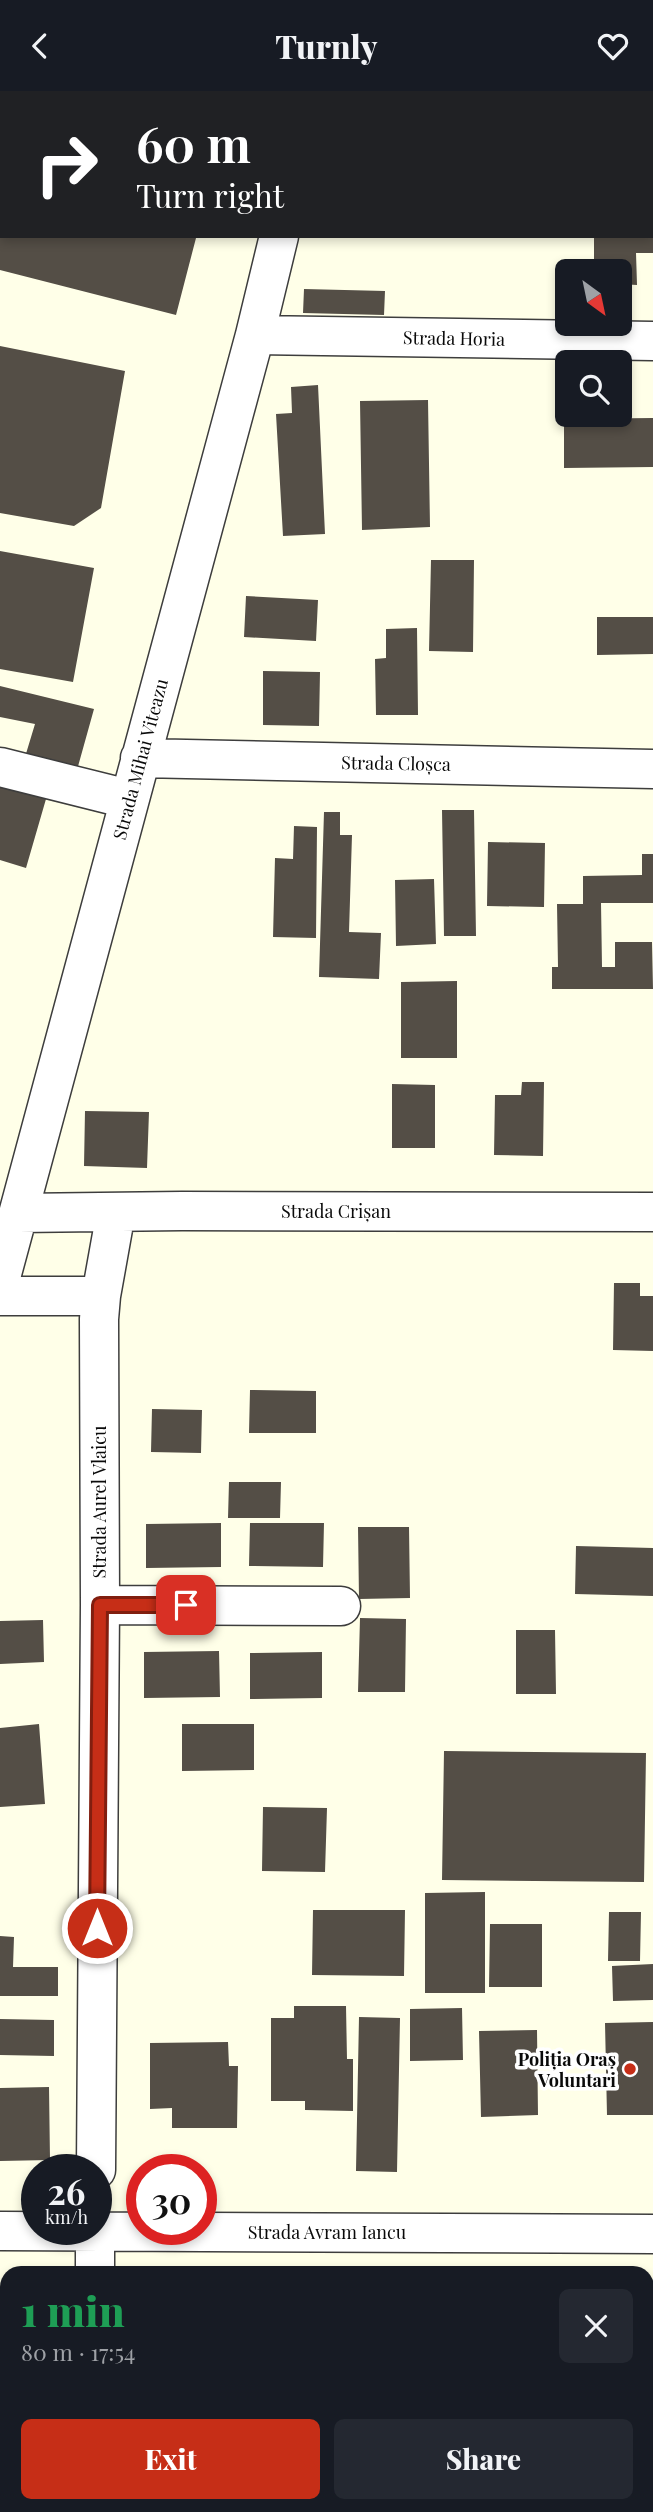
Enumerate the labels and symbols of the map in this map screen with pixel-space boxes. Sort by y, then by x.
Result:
north arrow [555,259,632,336]
street label: Strada Horia [403,325,505,351]
street label: Strada Mihai Viteazu [107,675,173,842]
street label: Strada Cloșca [341,750,451,776]
street label: Strada Crișan [281,1199,391,1223]
street label: Strada Aurel Vlaicu [87,1425,111,1579]
pin [156,1575,216,1635]
position arrow [60,1891,134,1965]
place label: Poliția Oraș Voluntari [518,2047,616,2092]
marker: Poliția Oraș Voluntari [622,2061,638,2077]
speed limit sign: 30 [126,2154,217,2245]
street label: Strada Avram Iancu [248,2220,407,2244]

